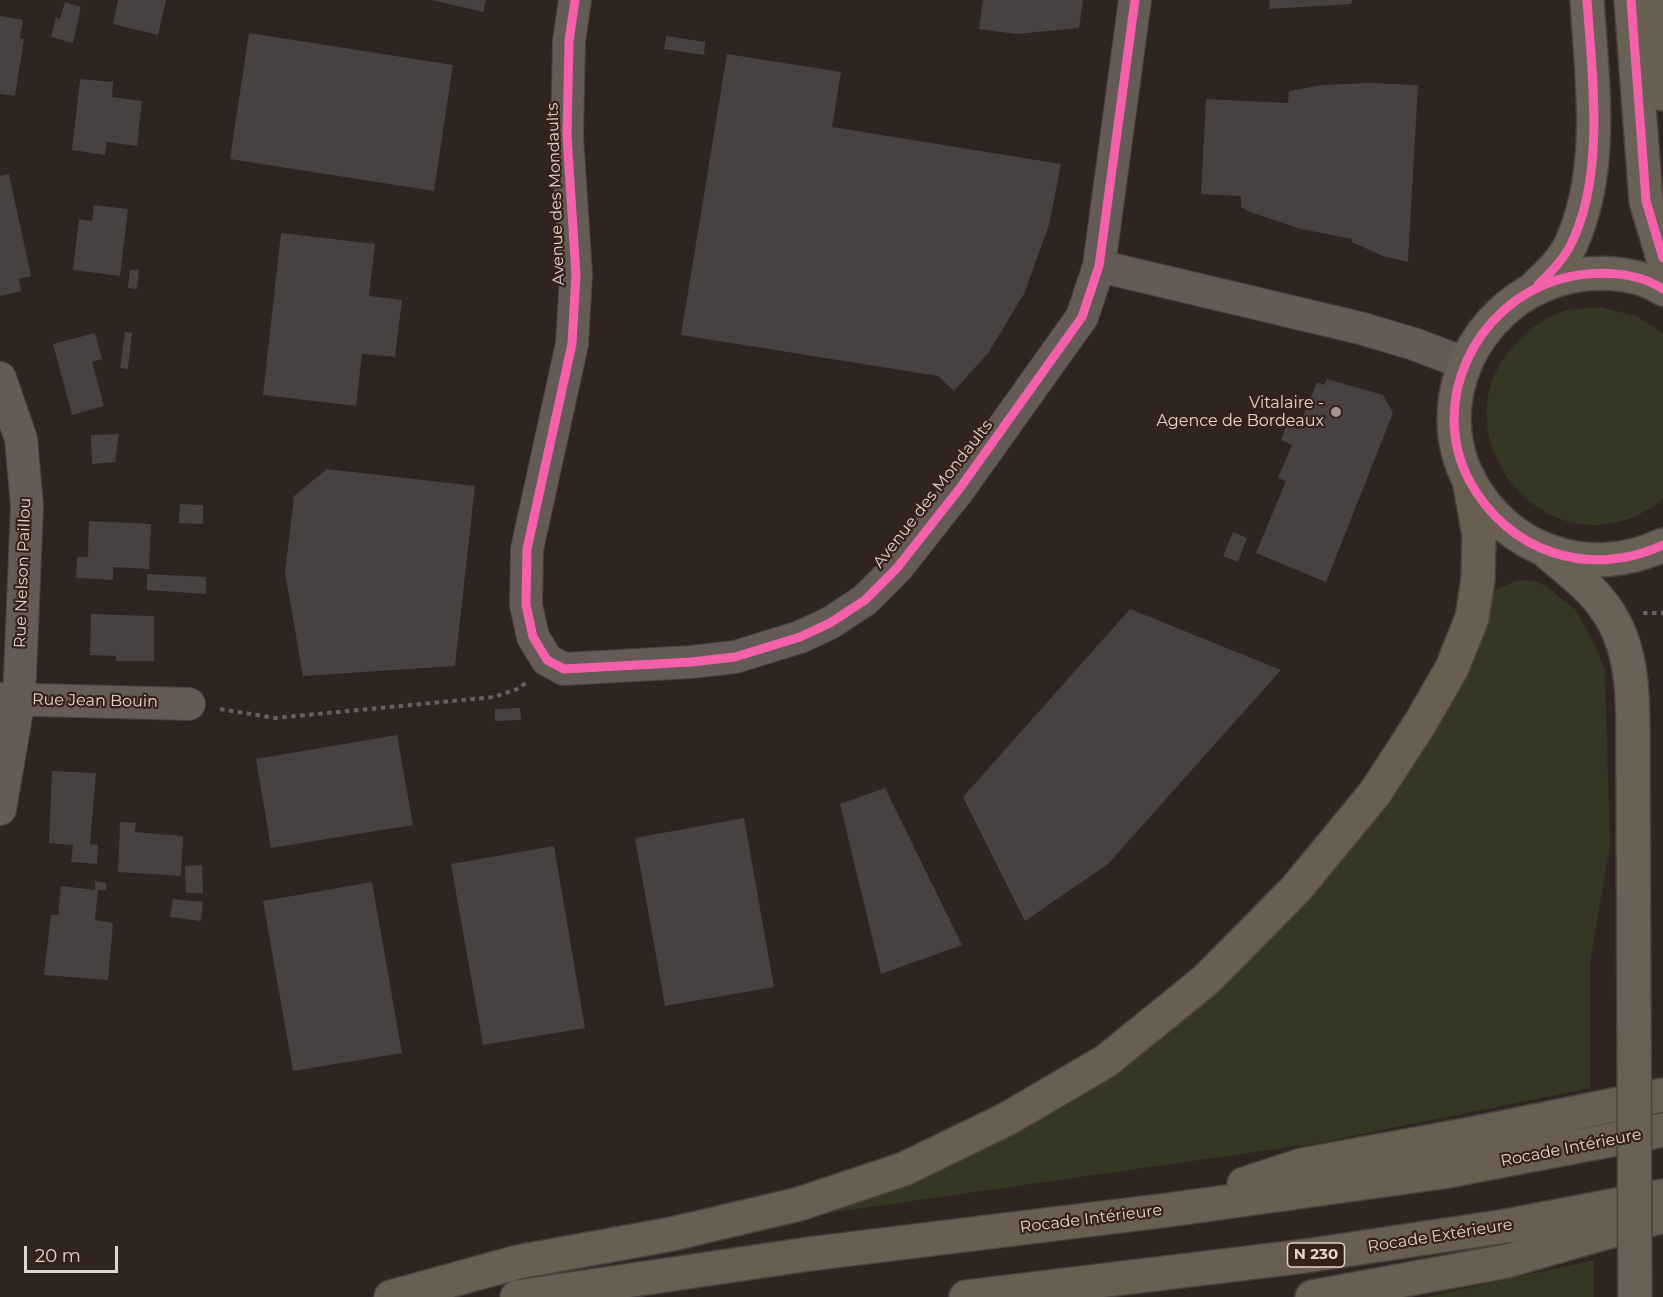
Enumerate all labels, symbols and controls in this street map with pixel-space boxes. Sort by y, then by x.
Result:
street label: Avenue des Mondaults [543,102,569,286]
place label: Vitalaire - Agence de Bordeaux [1156,393,1324,431]
marker: Vitalaire - Agence de Bordeaux [1329,405,1343,419]
street label: Avenue des Mondaults [869,416,997,572]
street label: Rue Nelson Paillou [11,498,35,648]
street label: Rue Jean Bouin [32,690,158,712]
street label: Rocade Intérieure [1499,1125,1643,1171]
street label: Rocade Intérieure [1019,1201,1163,1237]
street label: Rocade Extérieure [1366,1215,1514,1257]
scale bar [27,1234,122,1272]
road number: N 230 [1288,1243,1344,1267]
text: 20 m [35,1245,81,1267]

